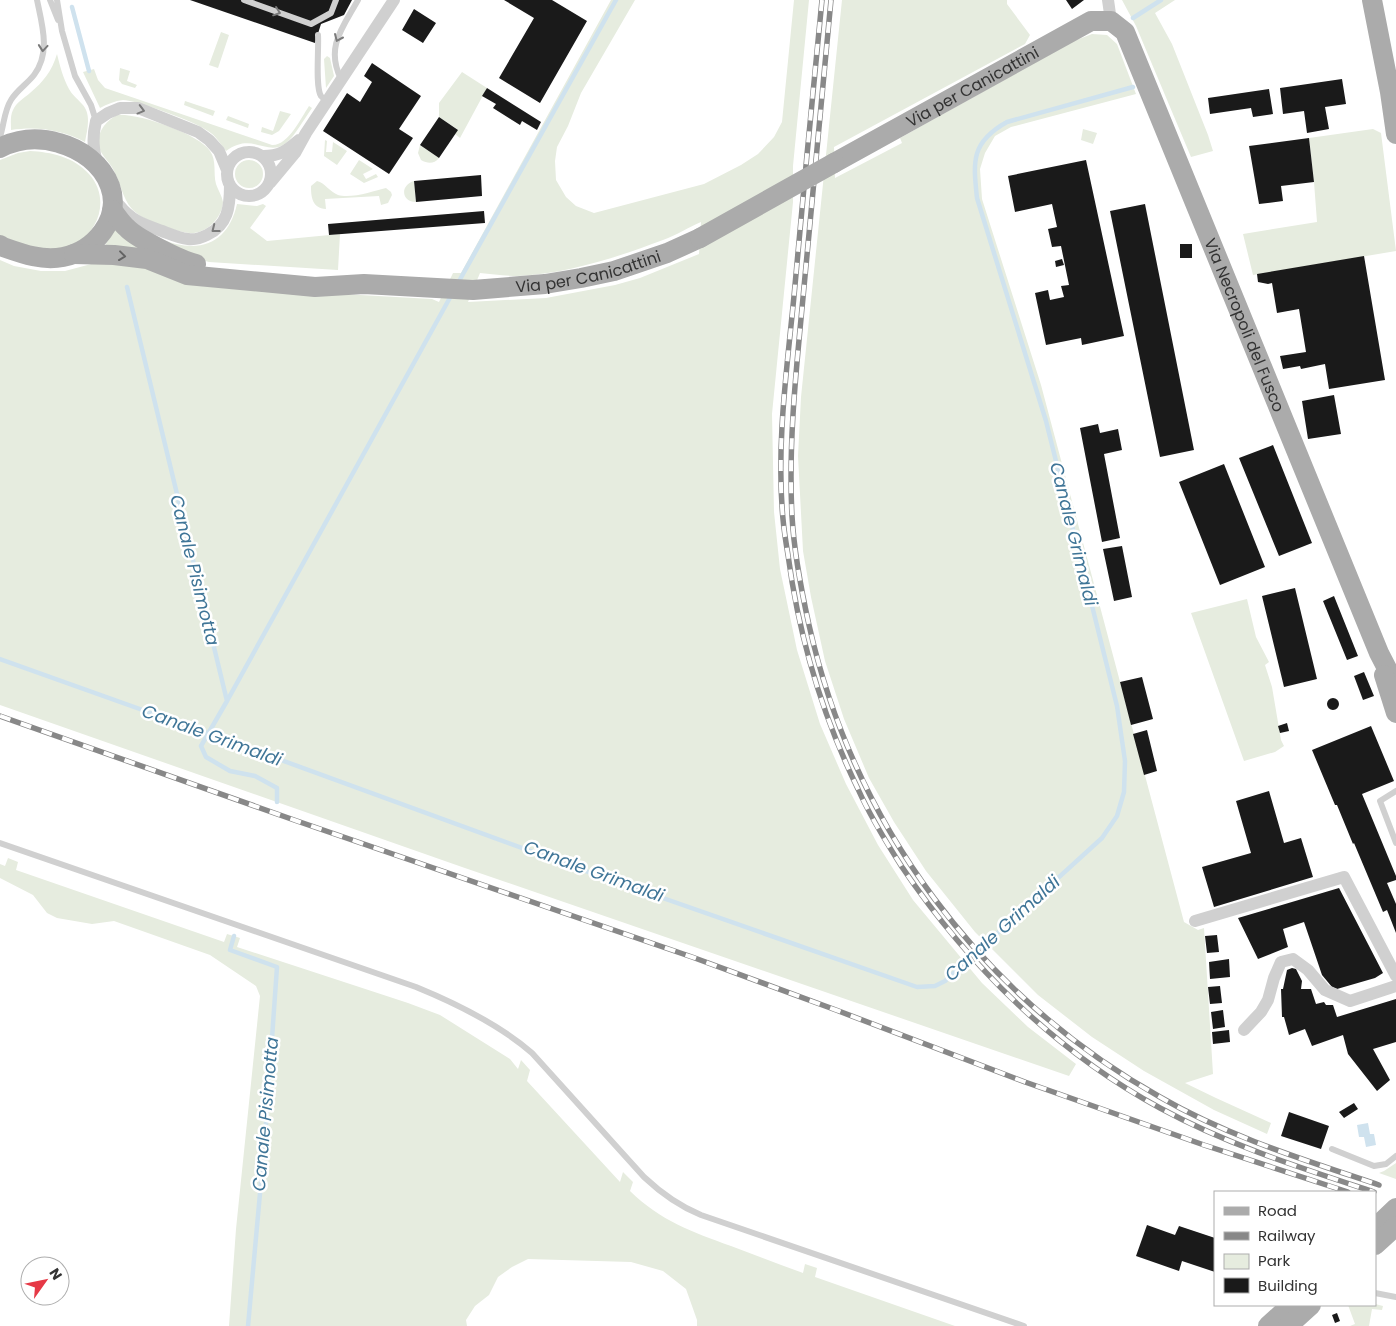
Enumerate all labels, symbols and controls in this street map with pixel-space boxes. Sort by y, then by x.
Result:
one-way arrow [273,6,281,16]
one-way arrow [334,33,345,42]
street label: Via per Canicattini [902,41,1043,133]
one-way arrow [38,44,49,52]
one-way arrow [136,104,145,115]
one-way arrow [212,224,221,232]
street label: Via Necropoli del Fusco [1199,235,1291,415]
street label: Via per Canicattini [514,244,664,298]
one-way arrow [119,250,127,261]
water label: Canale Grimaldi [1044,459,1104,609]
water label: Canale Pisimotta [164,492,226,648]
water label: Canale Grimaldi [138,698,286,772]
water label: Canale Grimaldi [520,834,668,908]
water label: Canale Grimaldi [939,869,1066,987]
water label: Canale Pisimotta [246,1036,284,1192]
legend [1214,1191,1376,1306]
text: Road [1258,1200,1297,1221]
text: Railway [1258,1225,1316,1246]
text: Park [1258,1250,1290,1271]
north arrow [20,1256,70,1306]
text: N [45,1264,67,1284]
text: Building [1258,1275,1318,1296]

